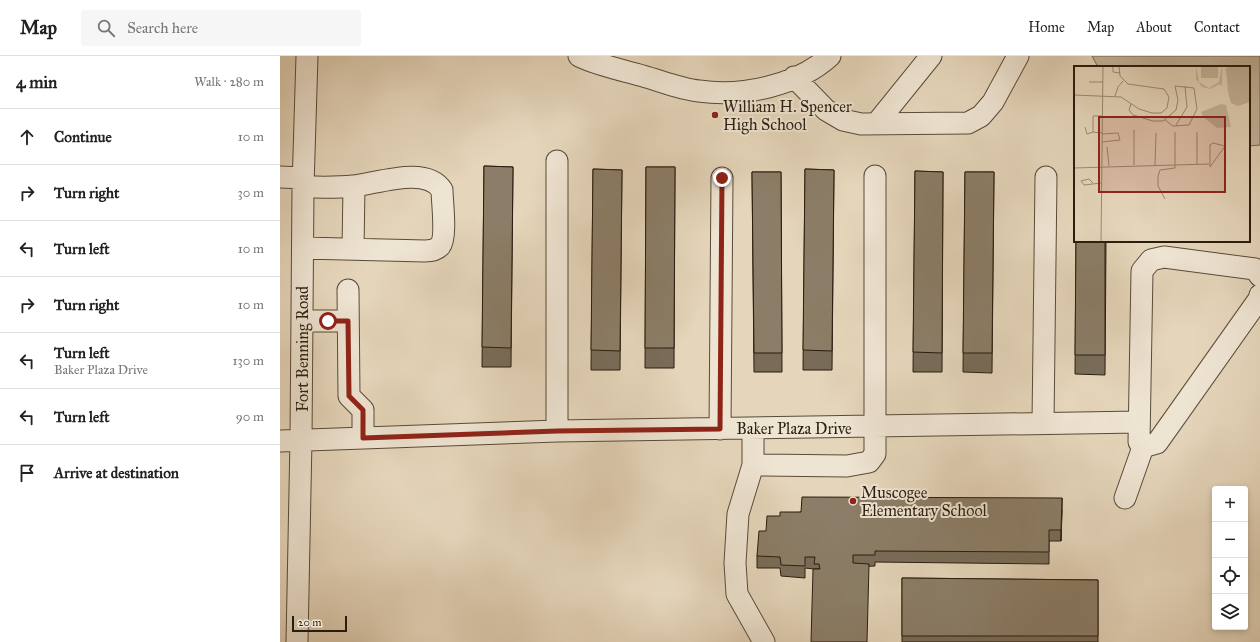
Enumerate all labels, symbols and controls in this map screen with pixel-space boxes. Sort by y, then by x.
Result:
search box [81,10,361,46]
text: Map [20,16,57,39]
icon: search [95,17,117,39]
text: Search here [127,19,198,37]
text: Home [1028,19,1065,36]
text: Map [1087,19,1114,36]
text: About [1136,19,1172,36]
text: Contact [1194,19,1240,36]
inset map [1074,66,1250,242]
text: 4 min [16,72,57,93]
text: Walk · 280 m [194,74,264,90]
place label: William H. Spencer High School [723,97,852,135]
marker: William H. Spencer High School [710,110,720,120]
icon: ahead [16,126,38,148]
text: Continue [54,128,112,146]
text: 10 m [238,129,264,145]
route end [713,169,731,187]
icon: right [16,182,38,204]
text: Turn right [54,184,119,202]
text: 30 m [238,185,264,201]
icon: left [16,238,38,260]
text: Turn left [54,240,110,258]
text: 10 m [238,241,264,257]
street label: Fort Benning Road [293,286,313,412]
icon: right [16,294,38,316]
text: Turn right [54,296,119,314]
text: 10 m [238,297,264,313]
route start [319,312,337,330]
text: Turn left [54,344,110,362]
icon: left [16,350,38,372]
text: 130 m [232,353,264,369]
text: Baker Plaza Drive [54,362,148,378]
icon: left [16,406,38,428]
text: Turn left [54,408,110,426]
text: 90 m [236,409,264,425]
street label: Baker Plaza Drive [736,419,852,438]
icon: arrive [16,462,38,484]
text: Arrive at destination [54,464,179,482]
place label: Muscogee Elementary School [861,483,987,520]
map controls [1212,486,1248,630]
button: + [1212,486,1248,522]
marker: Muscogee Elementary School [848,496,858,506]
button: − [1212,522,1248,558]
button: locate [1212,558,1248,594]
button: layers [1212,594,1248,630]
scale bar [292,614,347,633]
text: 20 m [298,616,321,629]

